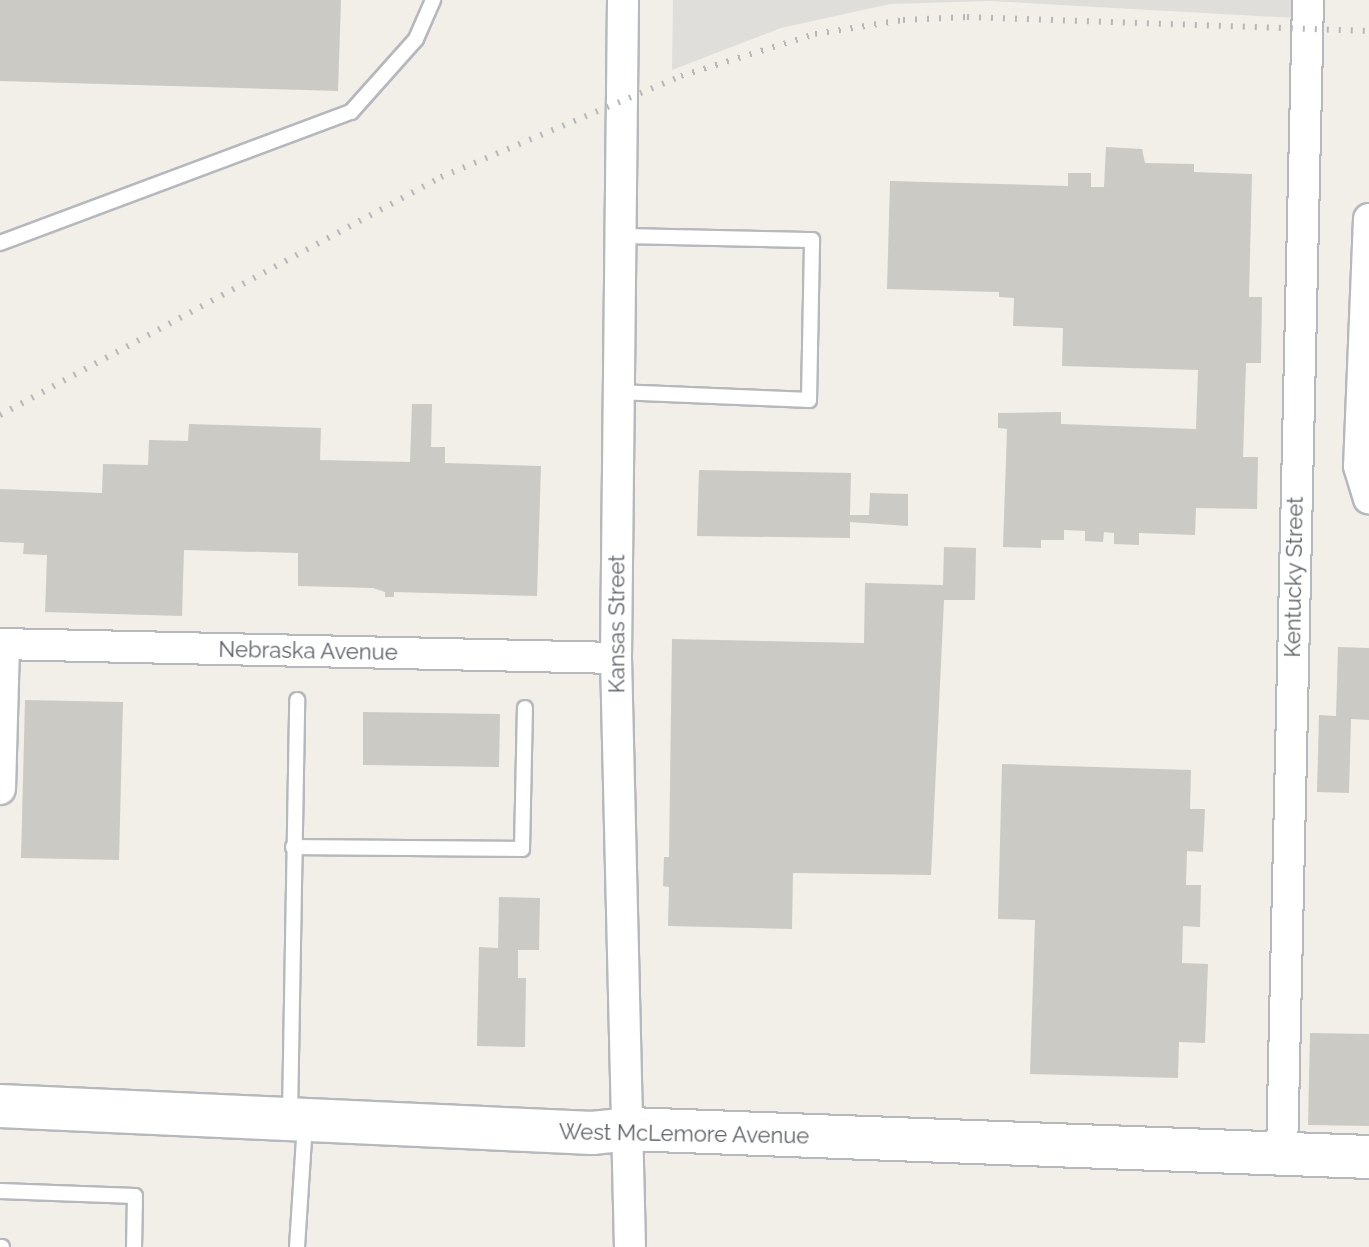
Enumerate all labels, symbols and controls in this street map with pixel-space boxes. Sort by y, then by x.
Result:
street label: Kentucky Street [1279,496,1309,658]
street label: Kansas Street [604,555,630,693]
street label: Nebraska Avenue [218,636,398,666]
street label: West McLemore Avenue [558,1119,810,1149]

